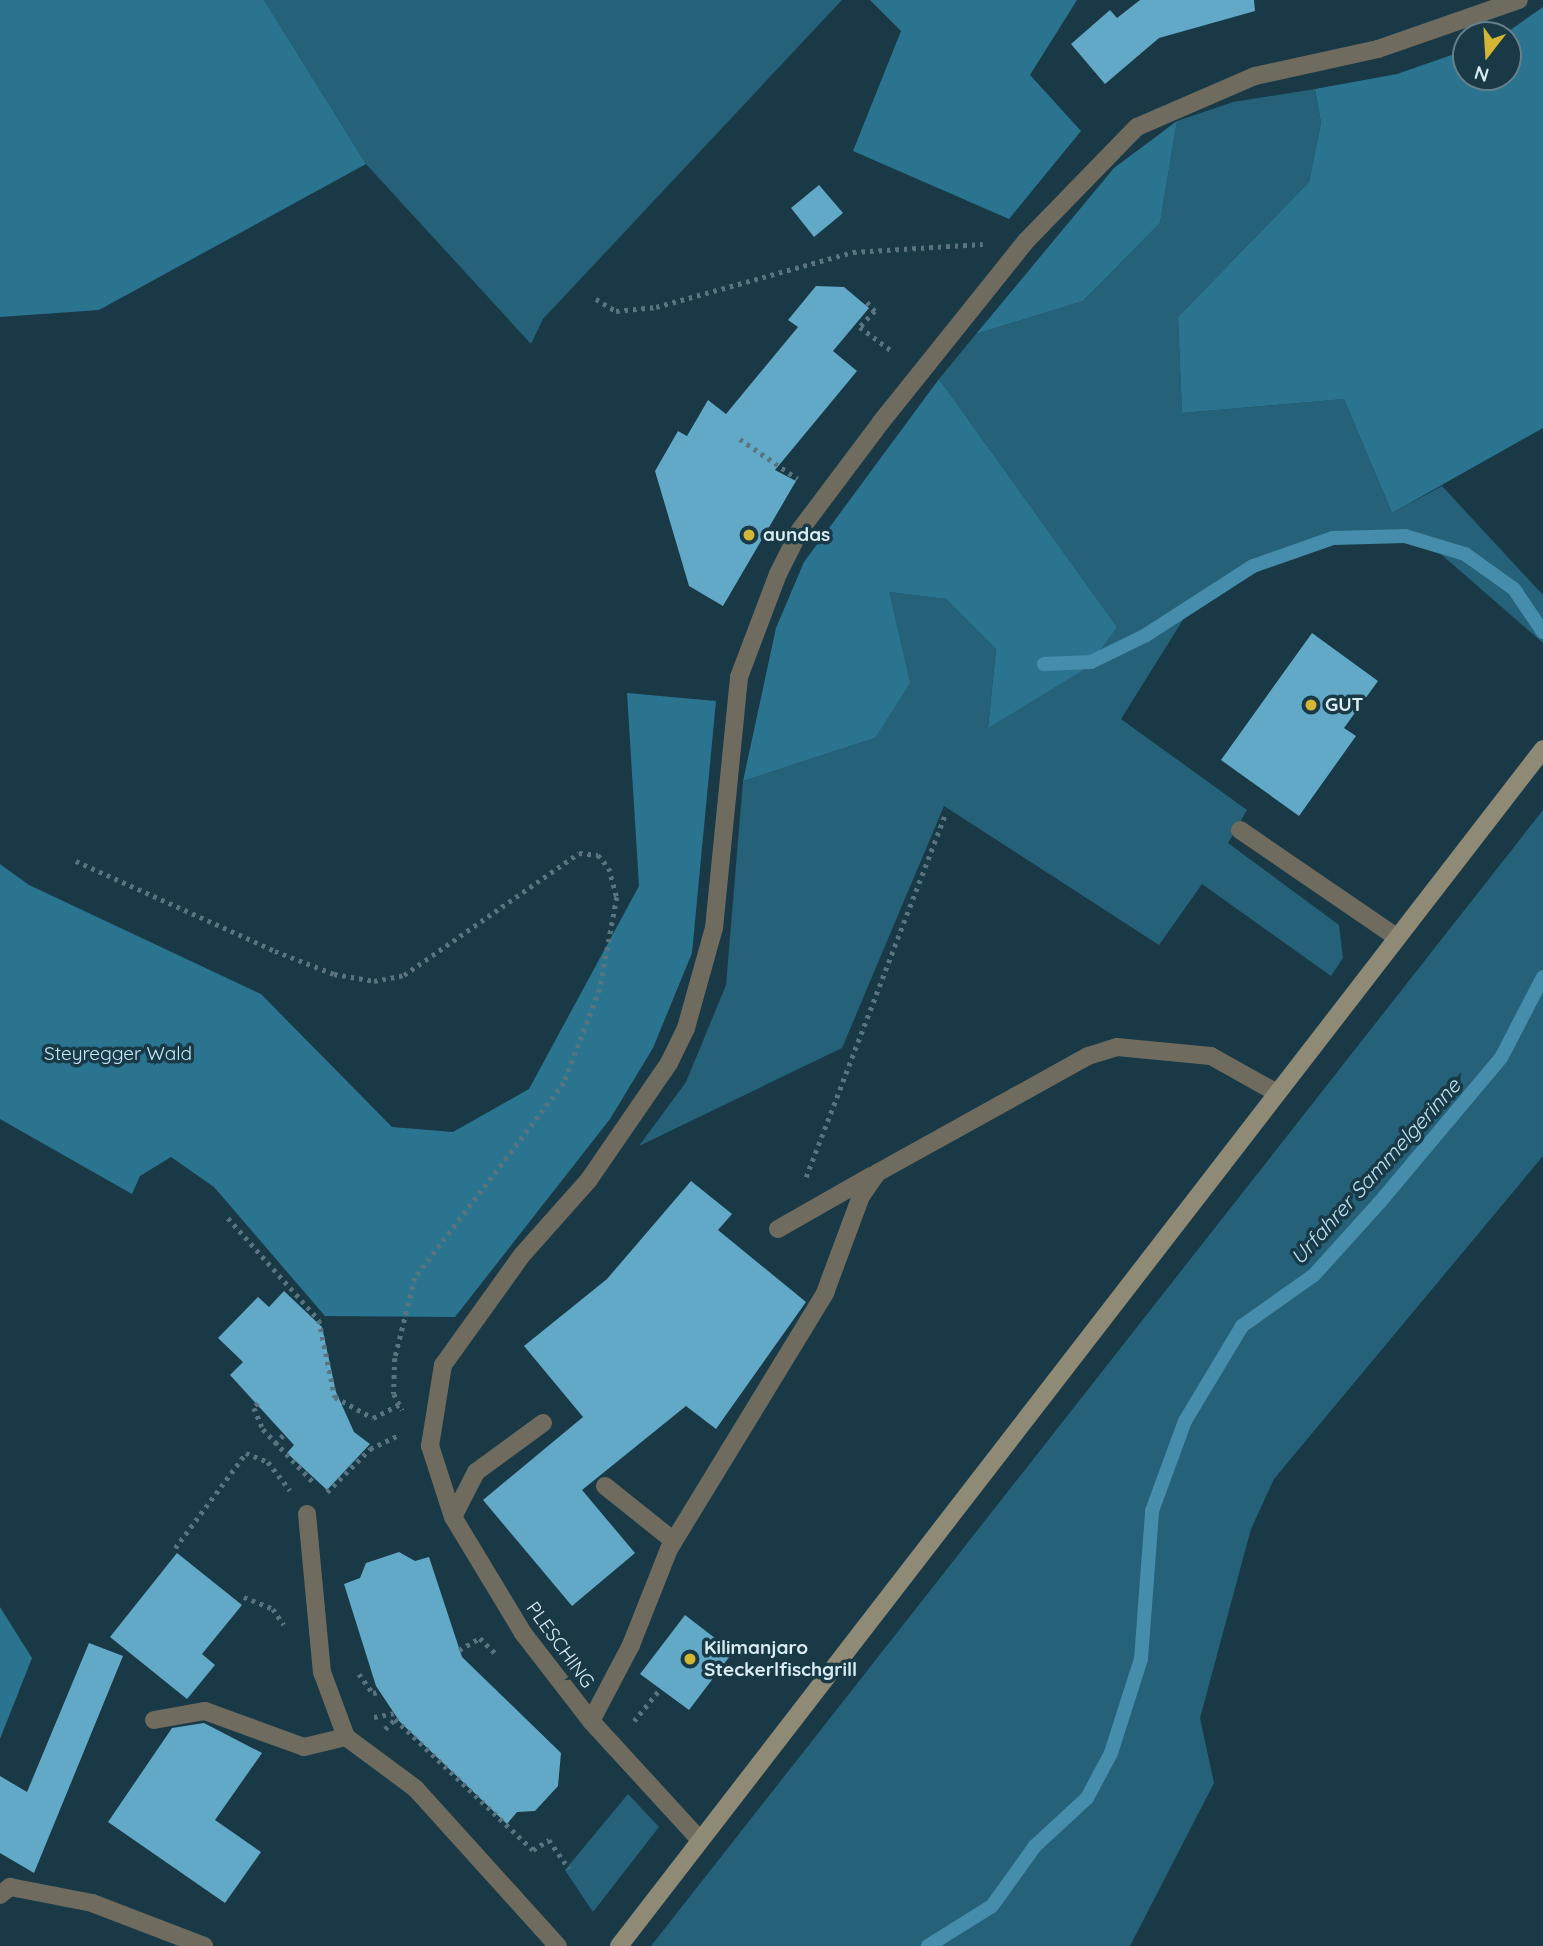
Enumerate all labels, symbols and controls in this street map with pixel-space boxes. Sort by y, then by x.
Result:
north arrow [1452,21,1522,91]
text: N [1471,61,1492,88]
place label: aundas [763,524,830,546]
marker: aundas [741,527,757,543]
place label: GUT [1325,694,1364,716]
marker: GUT [1303,697,1319,713]
park label: Steyregger Wald [44,1043,192,1065]
water label: Urfahrer Sammelgerinne [1285,1073,1465,1269]
street label: PLESCHING [521,1598,599,1692]
place label: Kilimanjaro Steckerlfischgrill [704,1637,857,1681]
marker: Kilimanjaro Steckerlfischgrill [682,1651,698,1667]

